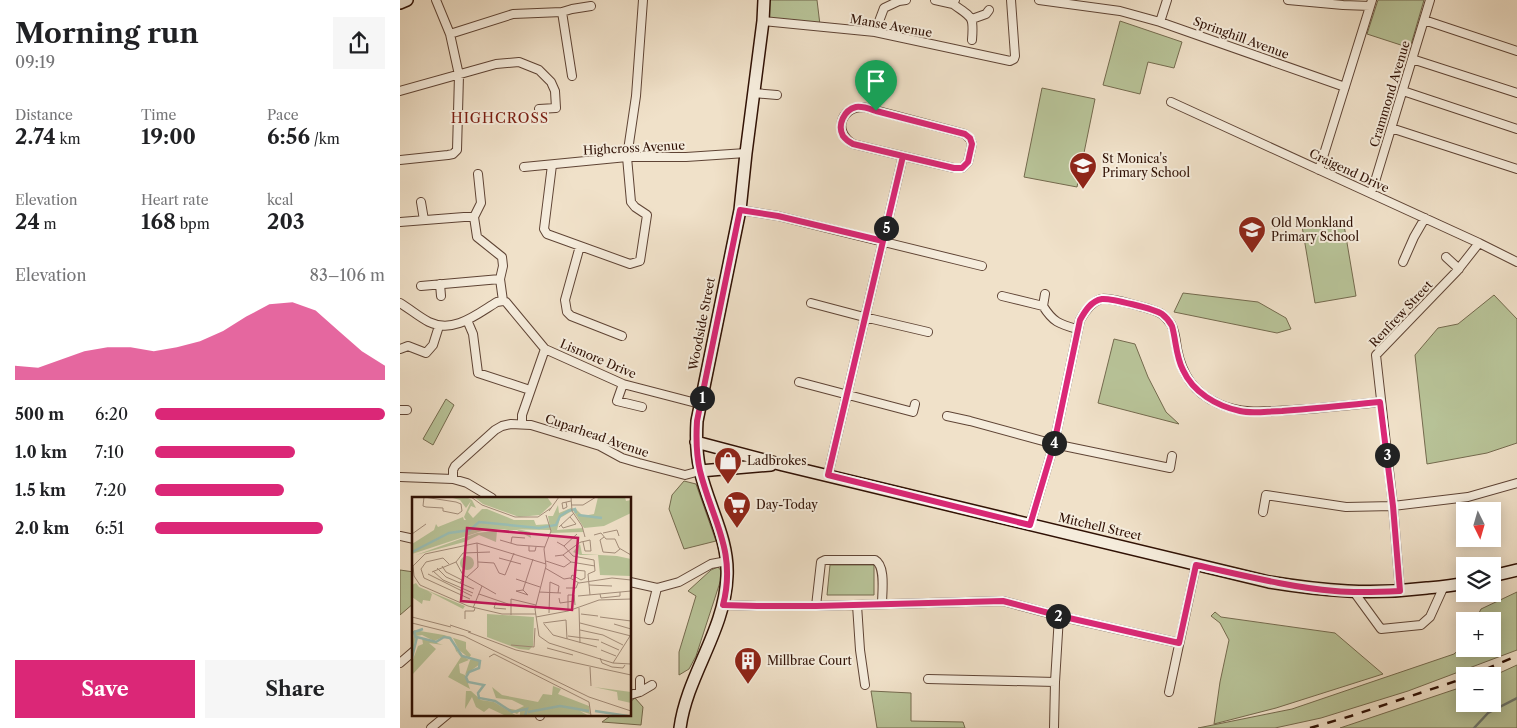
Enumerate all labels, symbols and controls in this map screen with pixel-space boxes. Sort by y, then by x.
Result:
street label: Manse Avenue [849,11,934,40]
street label: Springhill Avenue [1191,13,1291,62]
text: Morning run [15,16,199,50]
button: share [333,17,385,69]
street label: Crammond Avenue [1366,39,1413,149]
text: 09:19 [15,52,55,72]
pin [855,60,897,111]
icon: arrive [862,67,890,95]
text: Distance [15,106,73,124]
text: Time [141,106,176,124]
text: Pace [267,106,299,124]
district label: HIGHCROSS [451,109,549,127]
text: 2.74 [15,124,56,149]
text: 19:00 [141,124,196,149]
text: 6:56 [267,124,310,149]
text: km [56,130,81,148]
text: /km [310,130,340,148]
street label: Highcross Avenue [583,137,686,158]
street label: Craigend Drive [1307,145,1392,196]
school or university icon: St Monica's Primary School [1068,151,1098,190]
place label: St Monica's Primary School [1102,151,1190,180]
text: Elevation [15,191,78,209]
text: Heart rate [141,191,208,209]
text: kcal [267,191,293,209]
text: 24 [15,209,40,234]
text: 168 [141,209,176,234]
text: 203 [267,209,305,234]
text: m [40,215,57,233]
text: bpm [176,215,210,233]
school or university icon: Old Monkland Primary School [1237,215,1267,254]
place label: Old Monkland Primary School [1271,215,1359,244]
pin: 5 [874,216,898,240]
text: 5 [883,219,890,237]
text: Elevation [15,265,86,285]
text: 83–106 m [310,265,385,285]
street label: Woodside Street [685,275,718,373]
street label: Renfrew Street [1366,277,1436,350]
street label: Lismore Drive [558,336,639,381]
pin: 1 [690,386,714,410]
text: 1 [699,389,706,407]
text: 500 m [15,404,64,424]
text: 6:20 [95,404,128,424]
street label: Cuparhead Avenue [543,411,651,460]
pin: 4 [1042,430,1066,456]
text: 4 [1050,434,1059,452]
text: 1.0 km [15,442,67,462]
text: 7:10 [95,442,124,462]
pin: 3 [1374,442,1400,468]
shop icon: Ladbrokes [713,446,743,485]
text: 3 [1384,446,1391,464]
place label: Ladbrokes [747,453,806,468]
text: 1.5 km [15,480,66,500]
text: 7:20 [95,480,127,500]
supermarket icon: Day-Today [722,490,752,529]
inset map [412,497,631,716]
place label: Day-Today [756,497,818,512]
north arrow [1456,502,1501,548]
map controls [1456,502,1501,712]
street label: Mitchell Street [1057,510,1144,544]
text: 2.0 km [15,518,69,538]
text: 6:51 [95,518,124,538]
button: layers [1456,557,1501,602]
pin: 2 [1046,604,1070,628]
text: 2 [1054,607,1063,625]
button: + [1456,612,1501,657]
building icon: Millbrae Court [733,646,763,685]
place label: Millbrae Court [767,653,852,668]
button: Save [15,660,195,718]
button: Share [205,660,385,718]
button: − [1456,667,1501,712]

